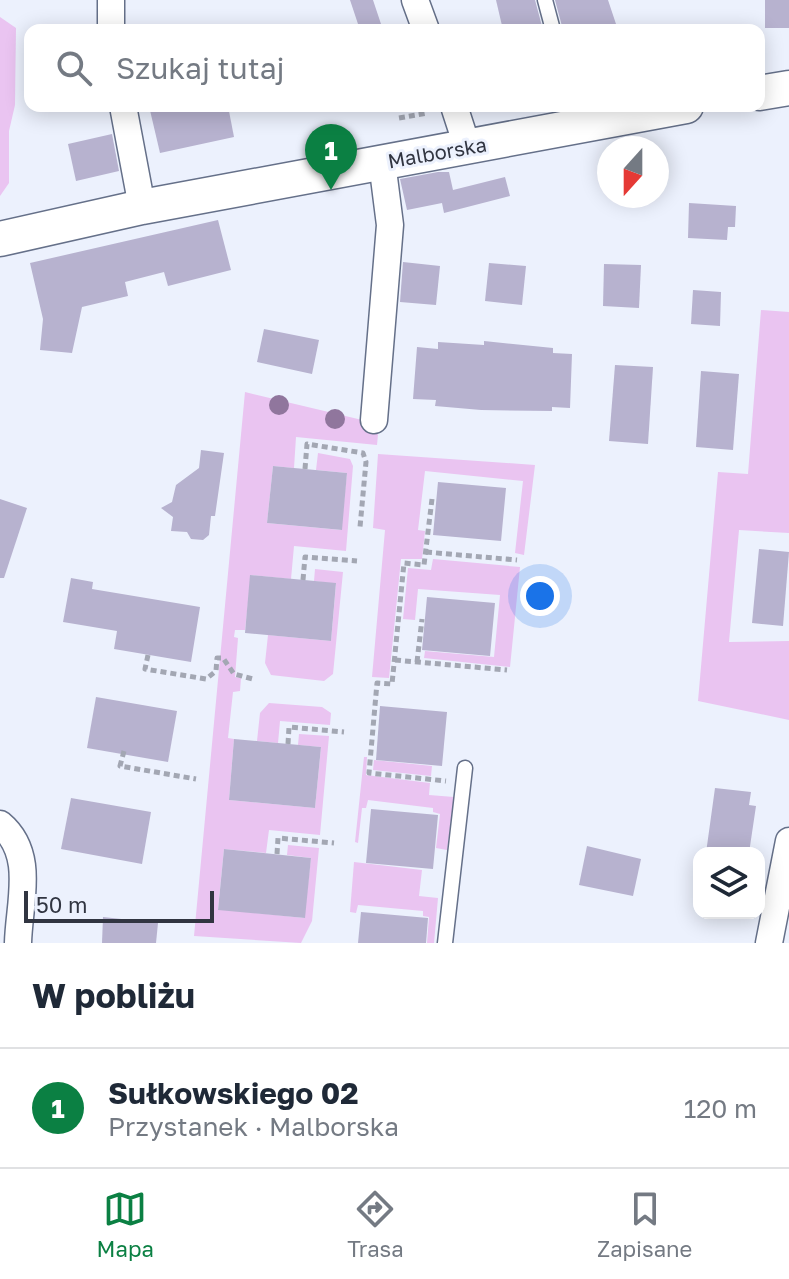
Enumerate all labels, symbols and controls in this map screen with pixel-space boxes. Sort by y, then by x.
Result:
search box [24,24,765,112]
icon: search [52,46,96,90]
text: Szukaj tutaj [116,50,285,86]
pin: 1 [305,124,357,190]
street label: Malborska [386,131,488,173]
north arrow [597,136,669,208]
your location [520,576,560,616]
map controls [693,847,765,919]
button: layers [693,847,765,919]
scale bar [24,887,214,923]
text: 50 m [36,891,87,918]
text: W pobliżu [32,975,195,1015]
text: Sułkowskiego 02 [108,1075,359,1111]
text: 1 [51,1093,65,1124]
text: 120 m [684,1093,757,1124]
text: Przystanek · Malborska [108,1111,399,1142]
tab: Mapa [97,1187,154,1262]
tab: Trasa [347,1187,404,1262]
tab: Zapisane [597,1187,692,1262]

